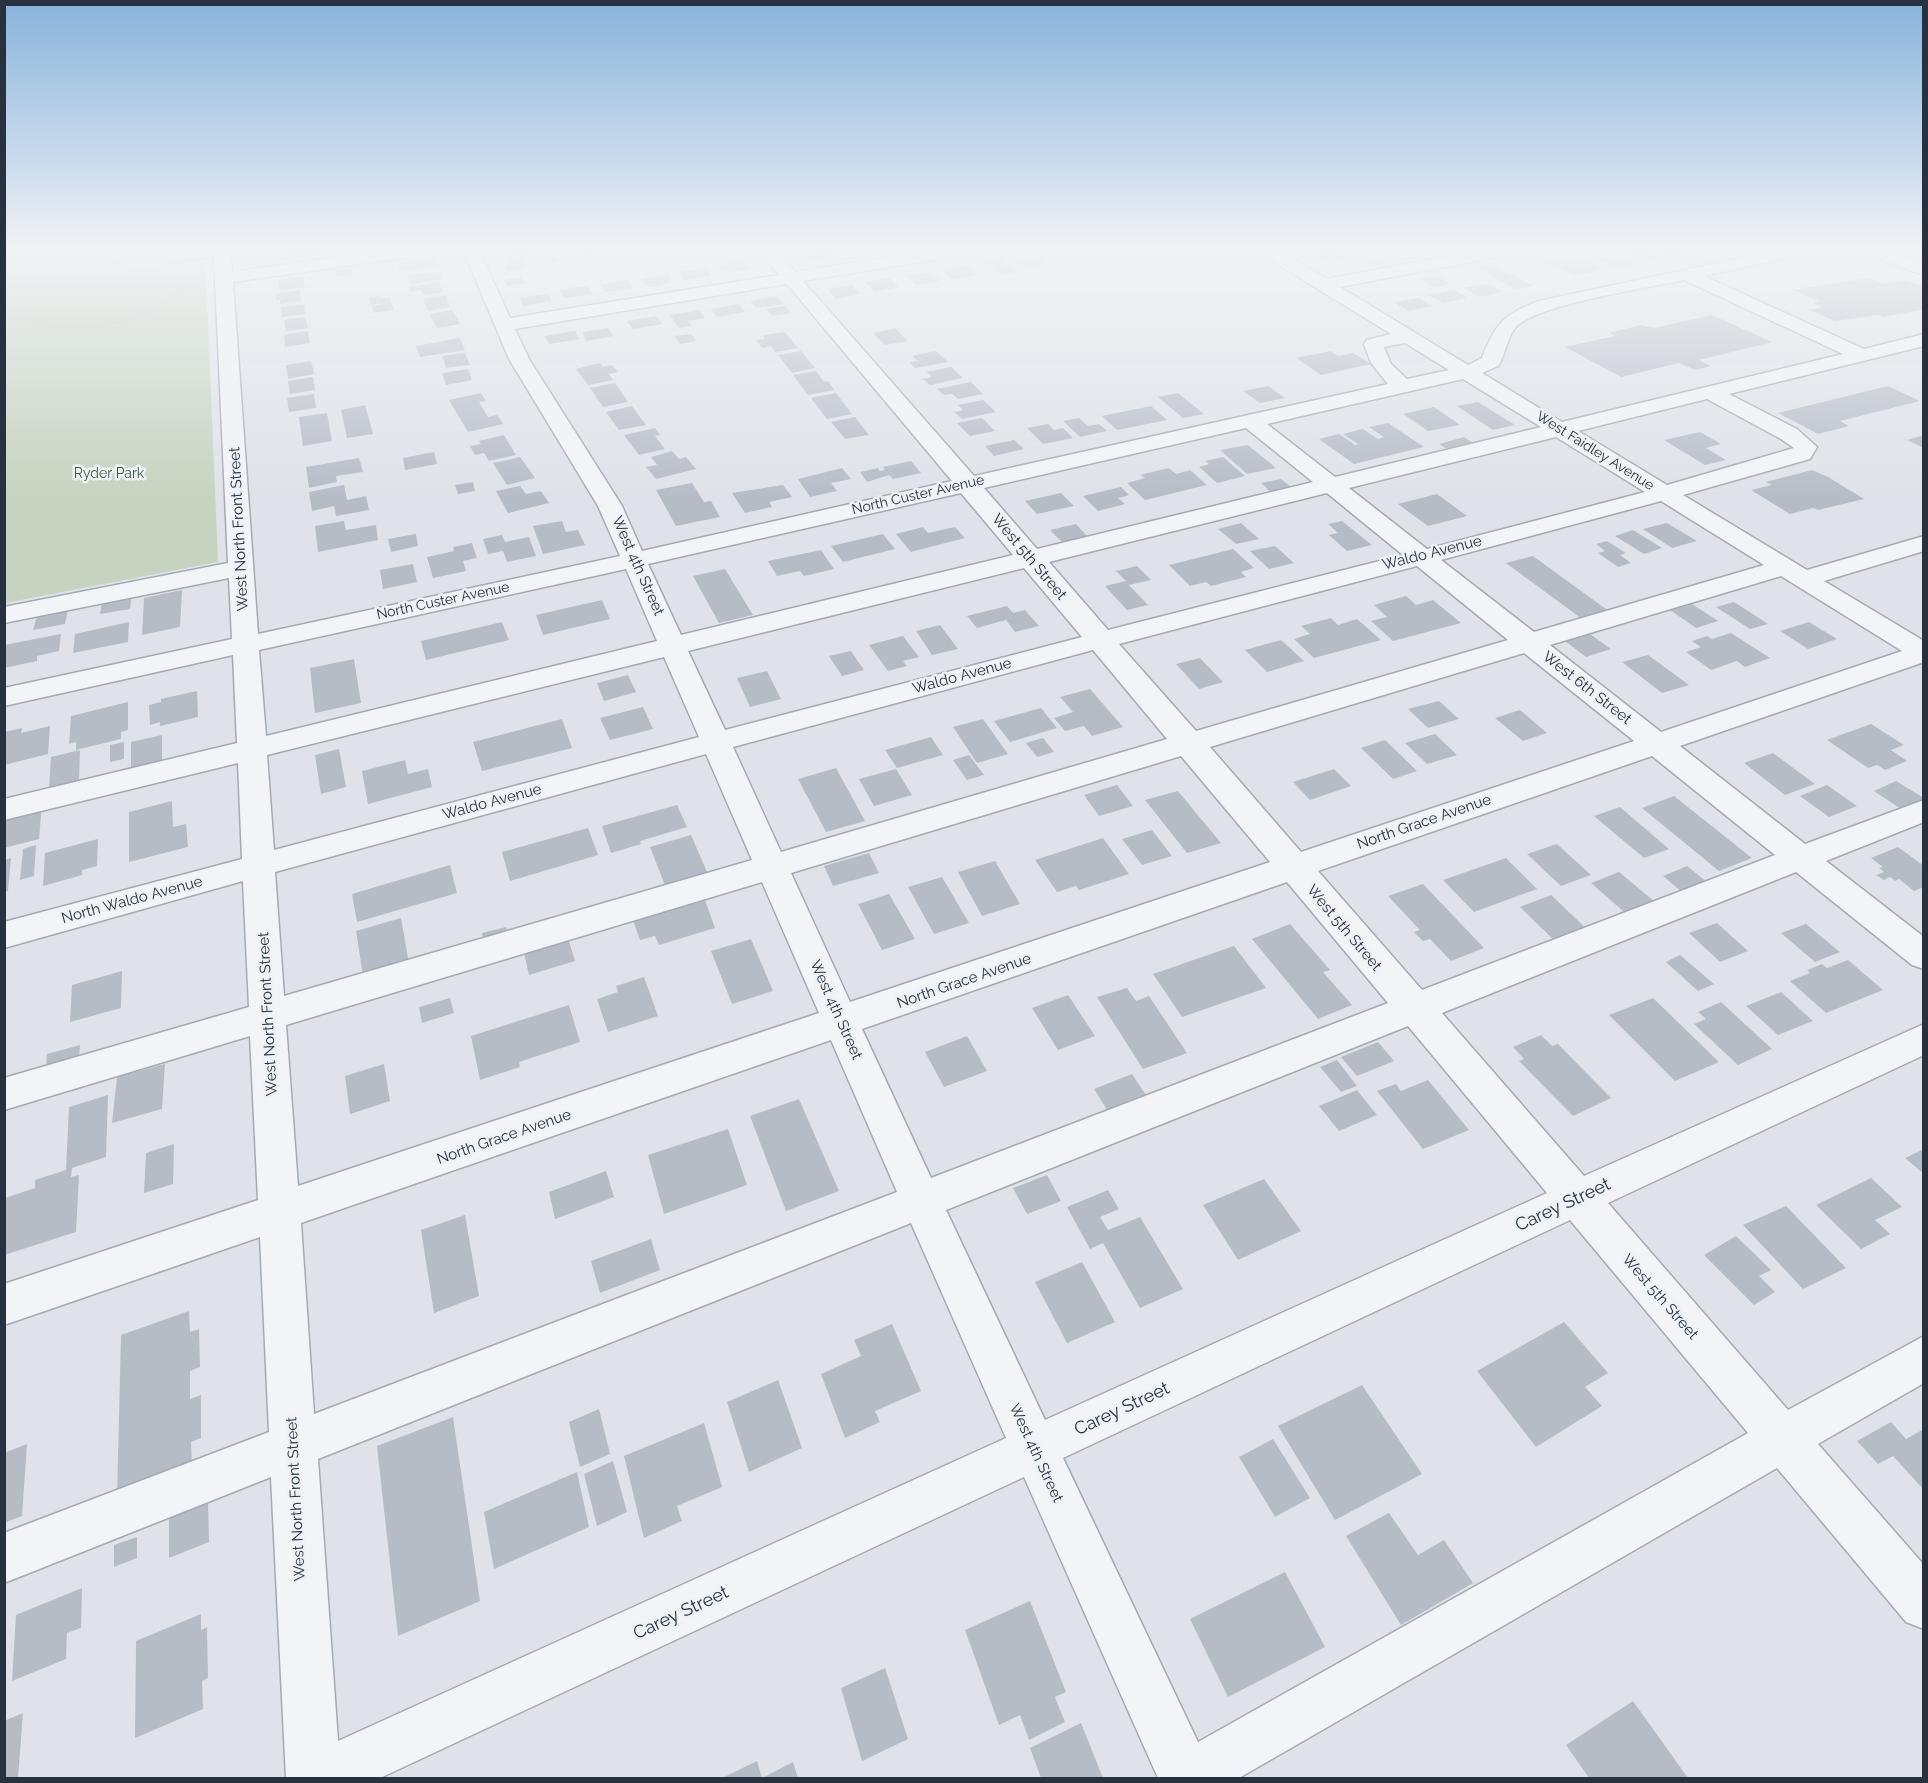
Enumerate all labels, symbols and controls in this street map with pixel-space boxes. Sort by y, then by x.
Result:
street label: West Faidley Avenue [1533,408,1657,494]
street label: West North Front Street [226,447,252,611]
park label: Ryder Park [74,466,144,482]
street label: North Custer Avenue [850,472,986,518]
street label: West 5th Street [988,510,1070,604]
street label: West 4th Street [608,513,668,619]
street label: Waldo Avenue [1380,532,1484,574]
street label: North Custer Avenue [375,579,511,623]
street label: West 6th Street [1539,648,1635,728]
street label: Waldo Avenue [910,654,1014,698]
street label: Waldo Avenue [440,780,544,824]
street label: North Grace Avenue [1354,791,1494,853]
street label: North Waldo Avenue [60,873,204,927]
street label: West 5th Street [1303,881,1385,975]
street label: West North Front Street [255,932,281,1096]
street label: North Grace Avenue [894,950,1034,1012]
street label: West 4th Street [806,957,866,1063]
street label: North Grace Avenue [434,1106,574,1168]
street label: Carey Street [1512,1174,1614,1236]
street label: West 5th Street [1618,1251,1702,1343]
street label: Carey Street [1071,1378,1173,1440]
street label: West 4th Street [1005,1401,1067,1505]
street label: West North Front Street [283,1417,309,1581]
street label: Carey Street [630,1582,732,1644]

